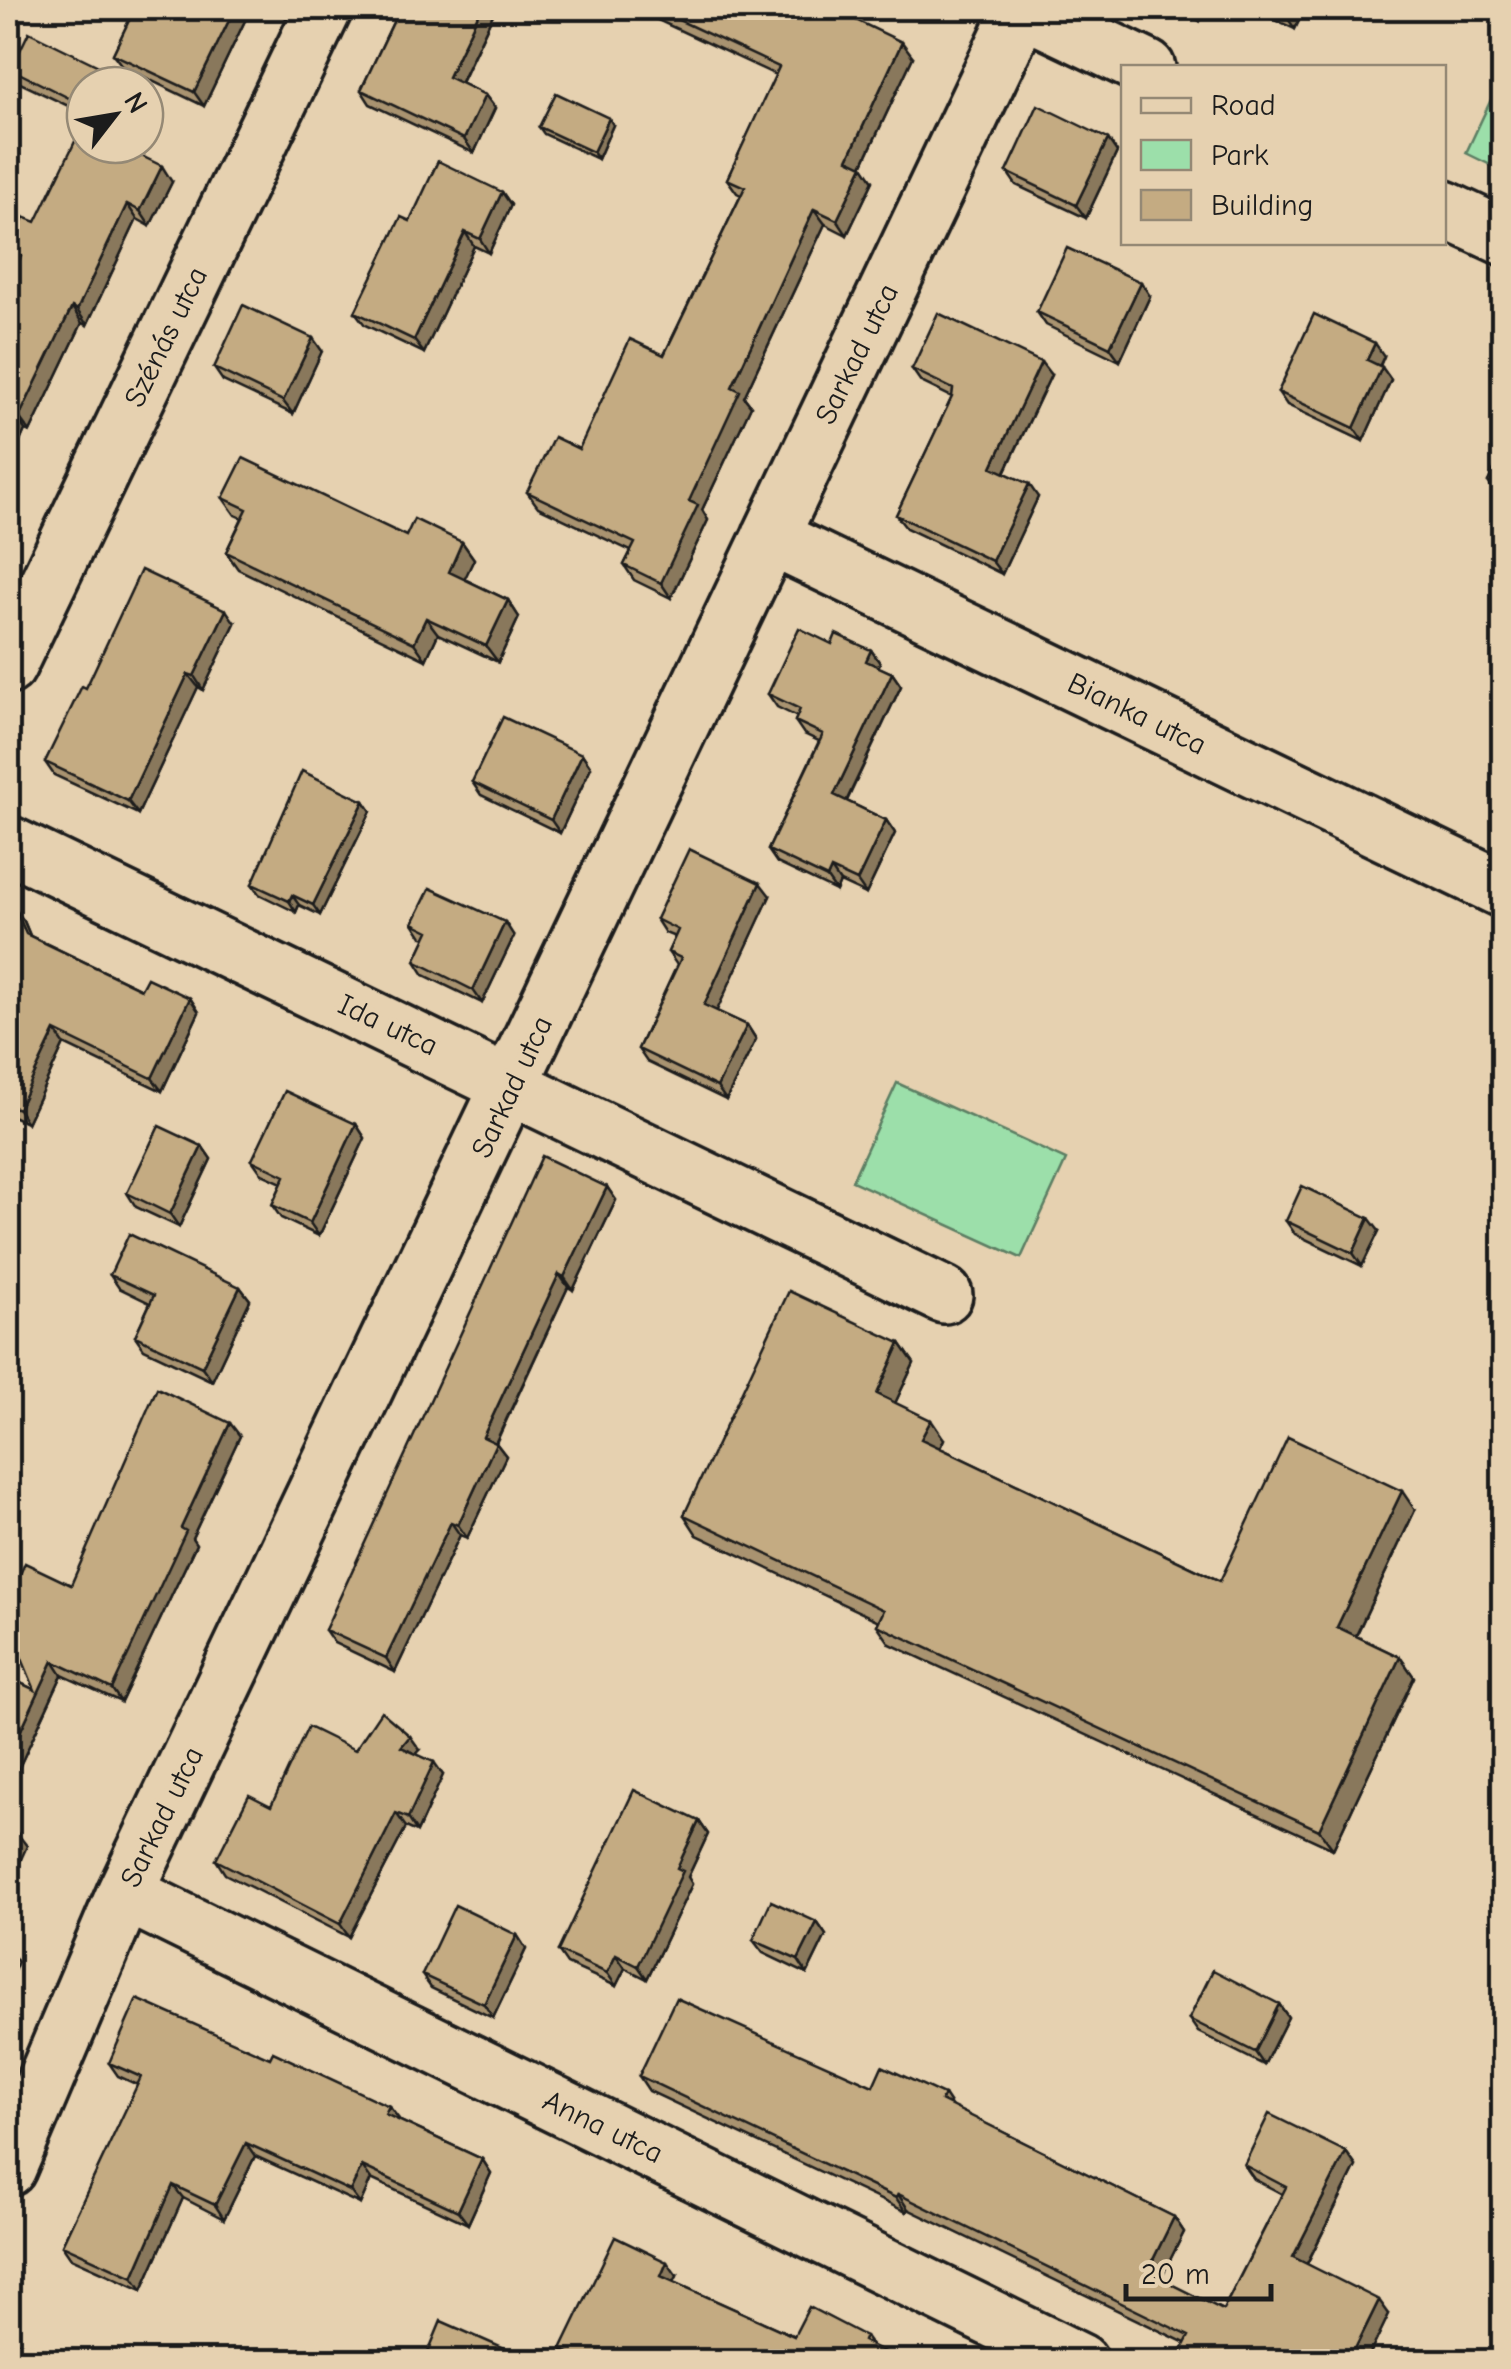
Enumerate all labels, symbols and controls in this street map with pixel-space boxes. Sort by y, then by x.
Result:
north arrow [65,65,165,165]
legend [1121,65,1446,245]
text: N [117,87,154,119]
text: Road [1211,88,1276,123]
text: Park [1211,138,1269,173]
text: Building [1211,188,1314,223]
street label: Szénás utca [117,261,215,413]
street label: Sarkad utca [808,278,906,430]
street label: Bianka utca [1062,665,1212,763]
street label: Ida utca [333,987,443,1063]
street label: Sarkad utca [464,1011,560,1163]
street label: Sarkad utca [113,1741,211,1893]
street label: Anna utca [537,2083,669,2171]
scale bar [1126,2239,1271,2301]
text: 20 m [1141,2257,1210,2292]

